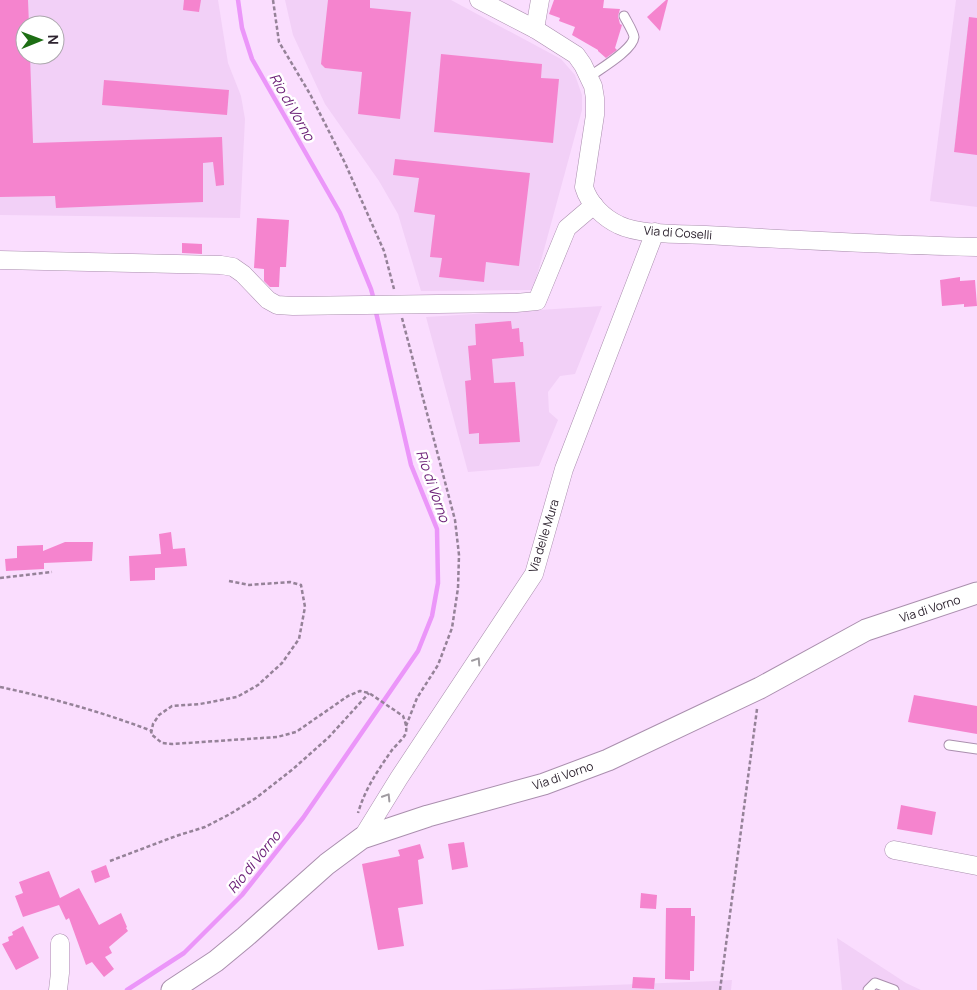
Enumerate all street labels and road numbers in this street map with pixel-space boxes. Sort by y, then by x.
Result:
street label: Via di Coselli [643,222,713,243]
street label: Via delle Mura [524,497,563,575]
street label: Via di Vorno [897,591,963,626]
street label: Via di Vorno [530,757,596,794]

